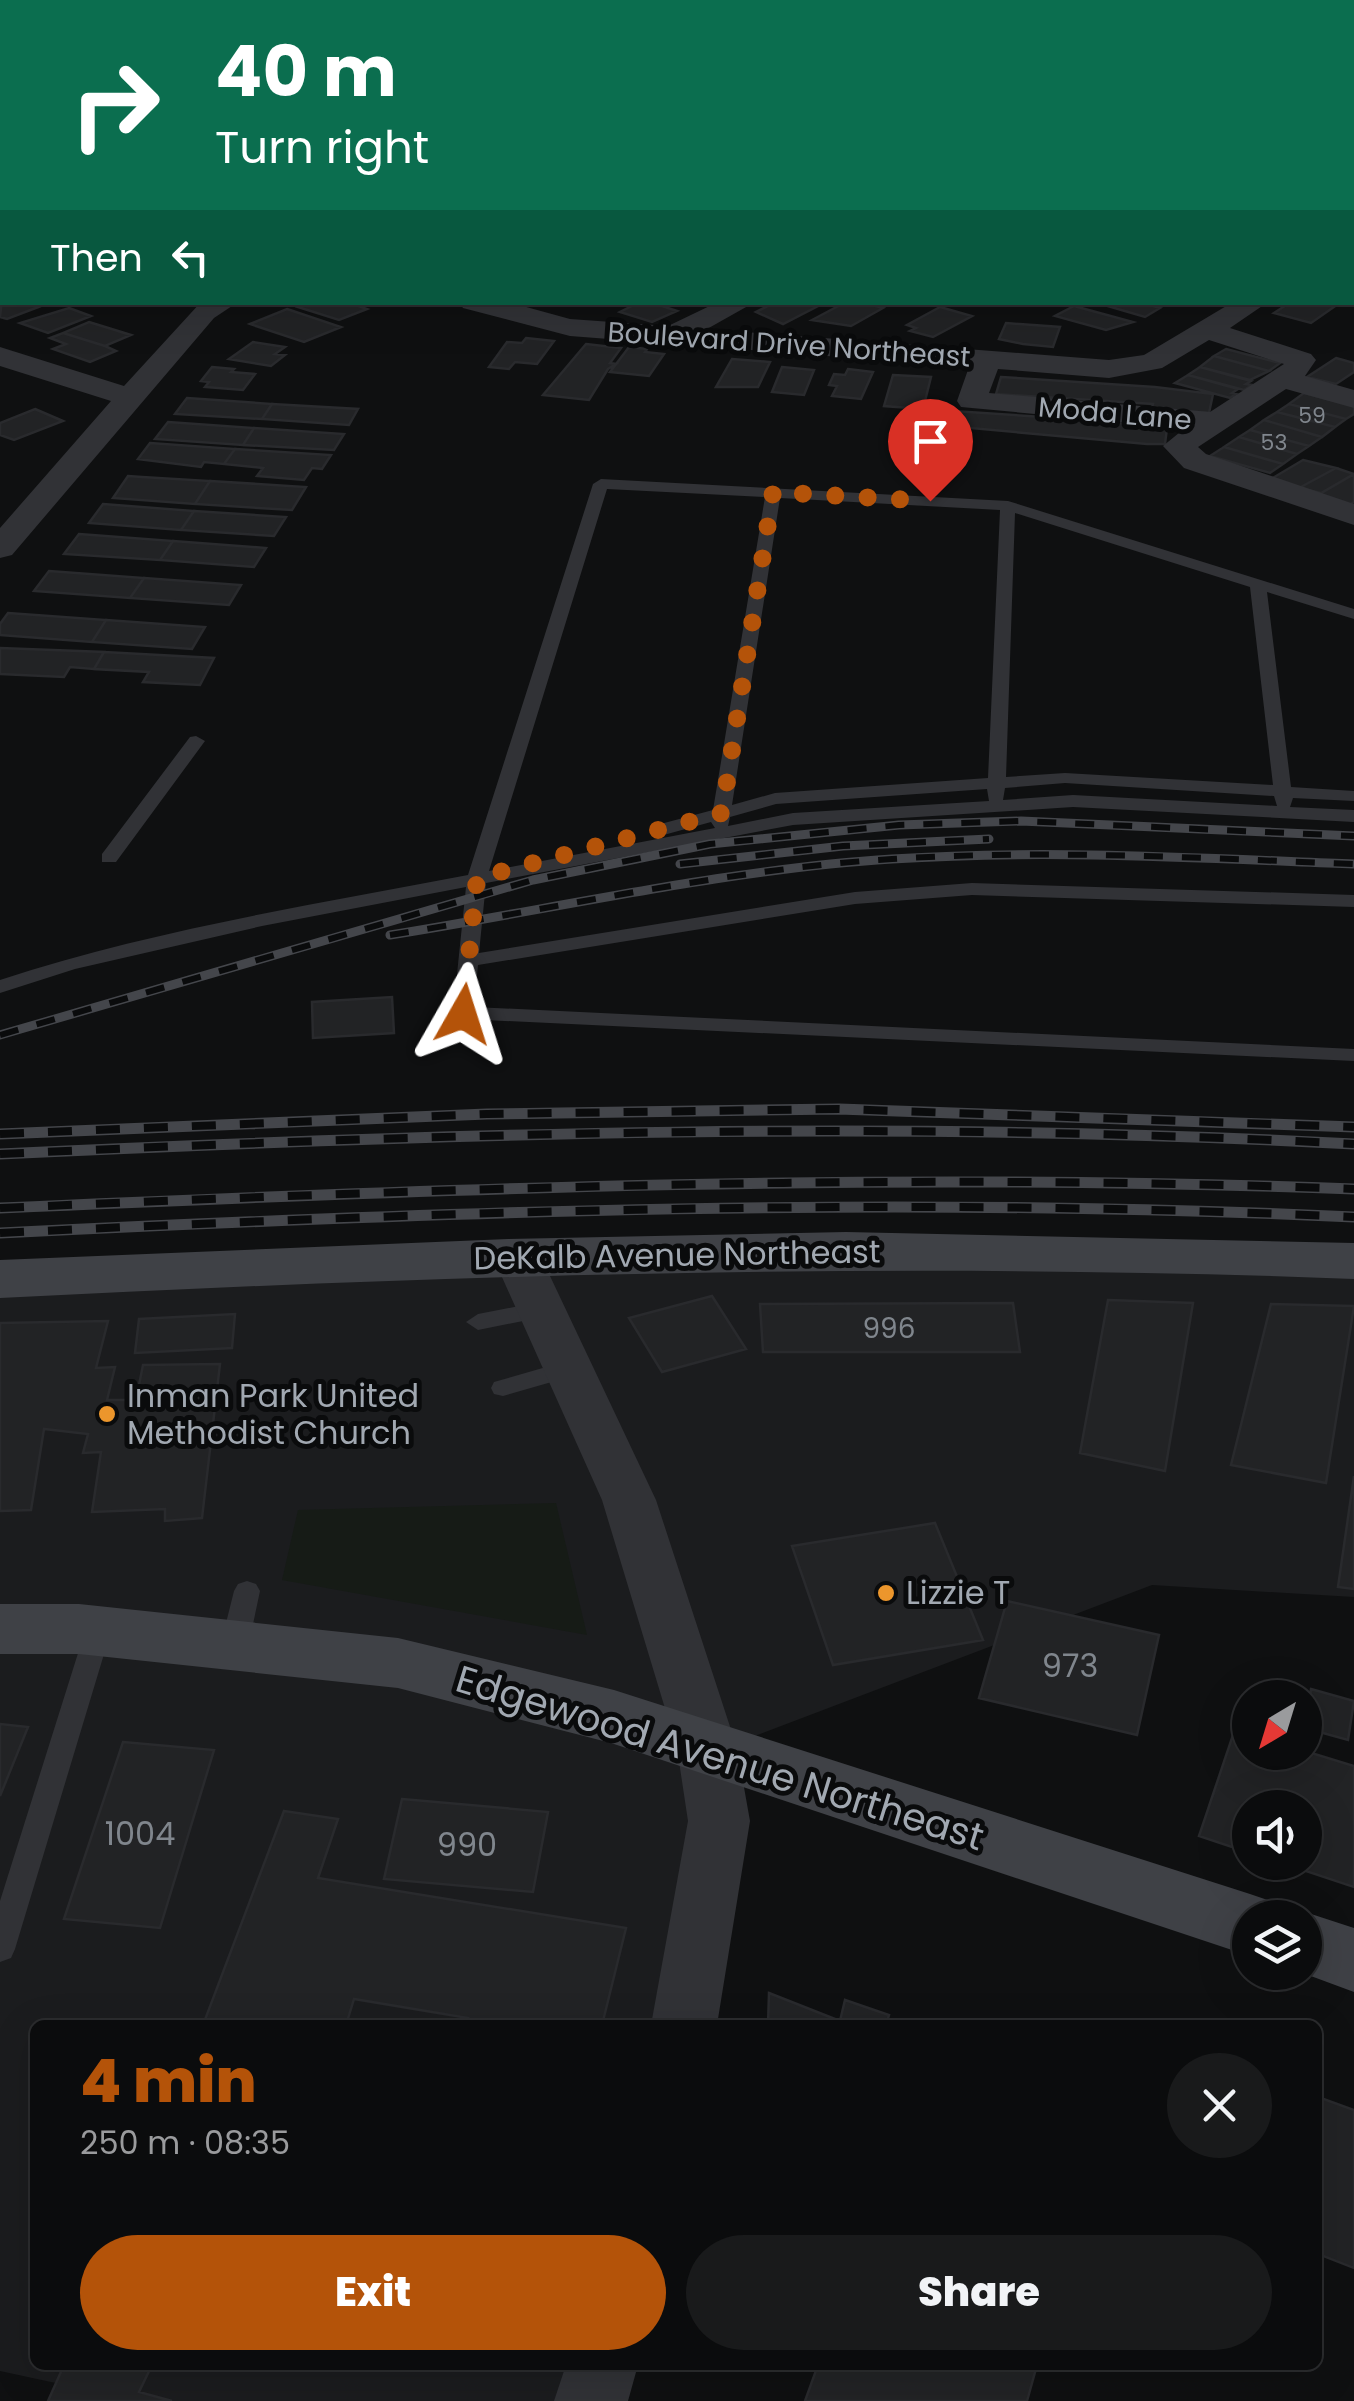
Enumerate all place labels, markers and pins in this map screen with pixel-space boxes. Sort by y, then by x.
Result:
pin [888,399,973,502]
place label: Inman Park United Methodist Church [127,1373,419,1455]
marker: Inman Park United Methodist Church [96,1403,118,1425]
place label: Lizzie T [906,1570,1010,1615]
marker: Lizzie T [875,1582,897,1604]

